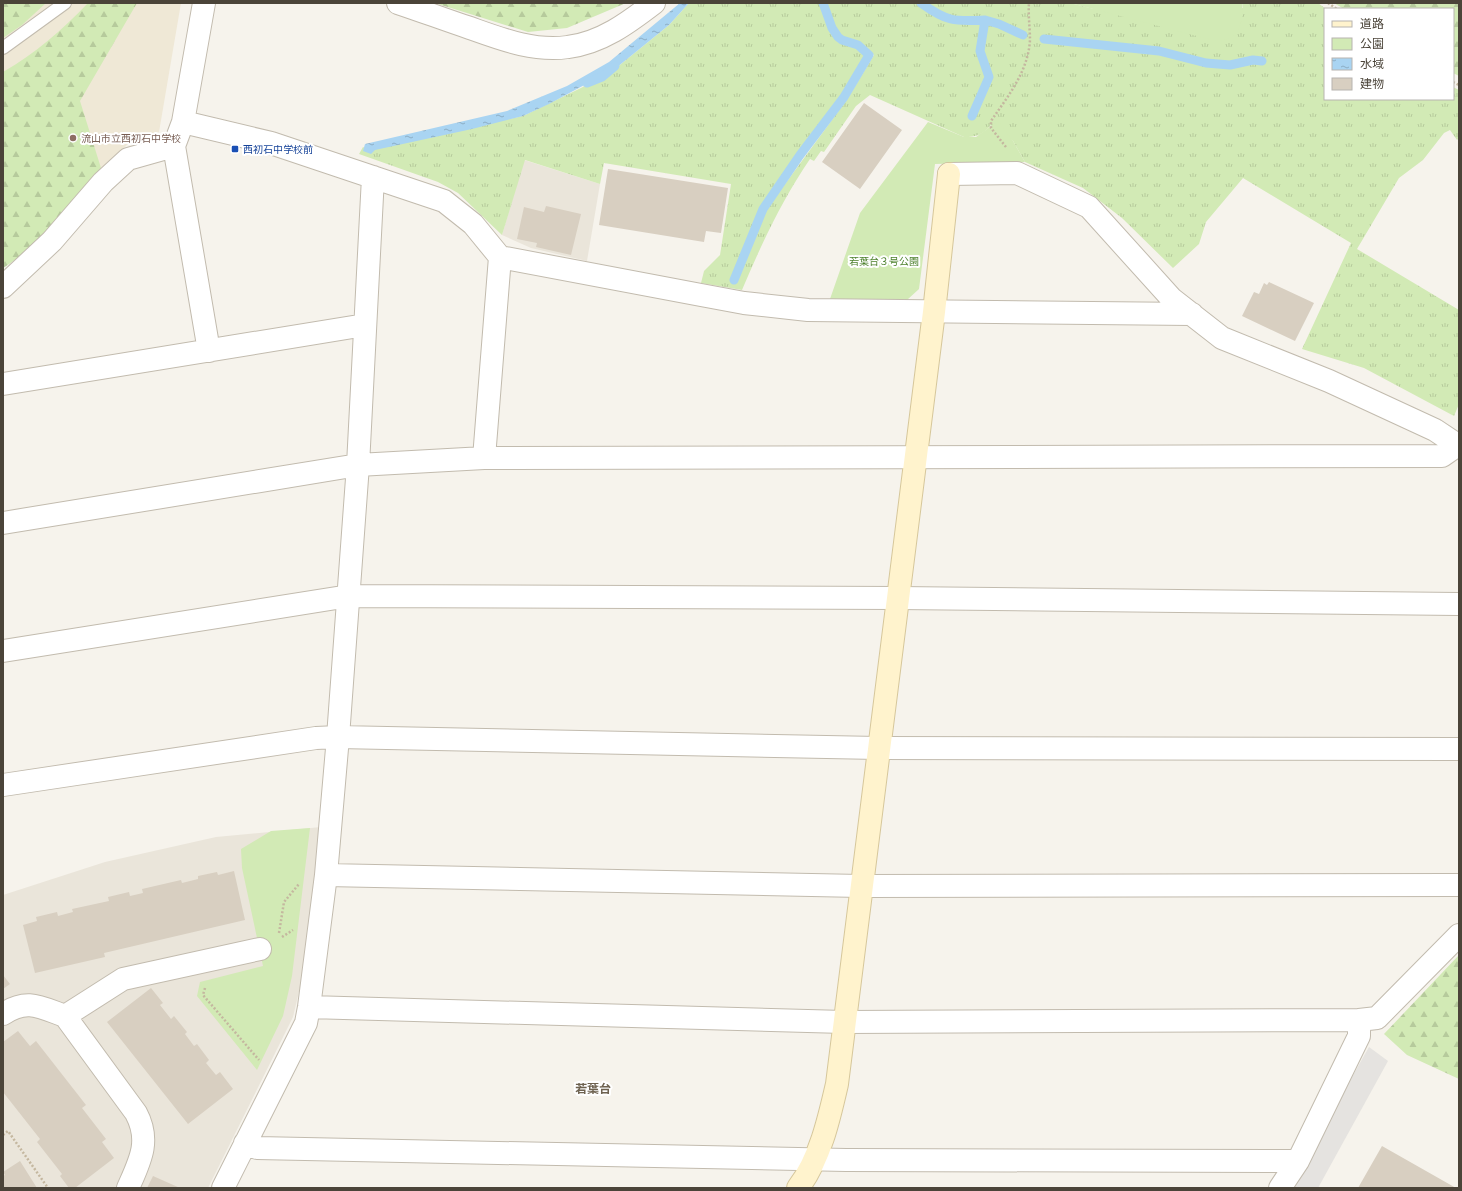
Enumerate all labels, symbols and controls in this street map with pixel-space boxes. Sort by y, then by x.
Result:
legend [1324,8,1454,100]
text: 道路 [1360,17,1384,31]
text: 公園 [1360,37,1384,51]
text: 水域 [1360,57,1384,71]
text: 建物 [1360,77,1384,91]
place label: 流山市立西初石中学校 [81,132,181,144]
marker: 流山市立西初石中学校 [68,133,78,143]
place label: 西初石中学校前 [243,143,313,155]
marker: 西初石中学校前 [230,144,240,154]
park label: 若葉台３号公園 [849,255,919,267]
district label: 若葉台 [575,1082,611,1096]

